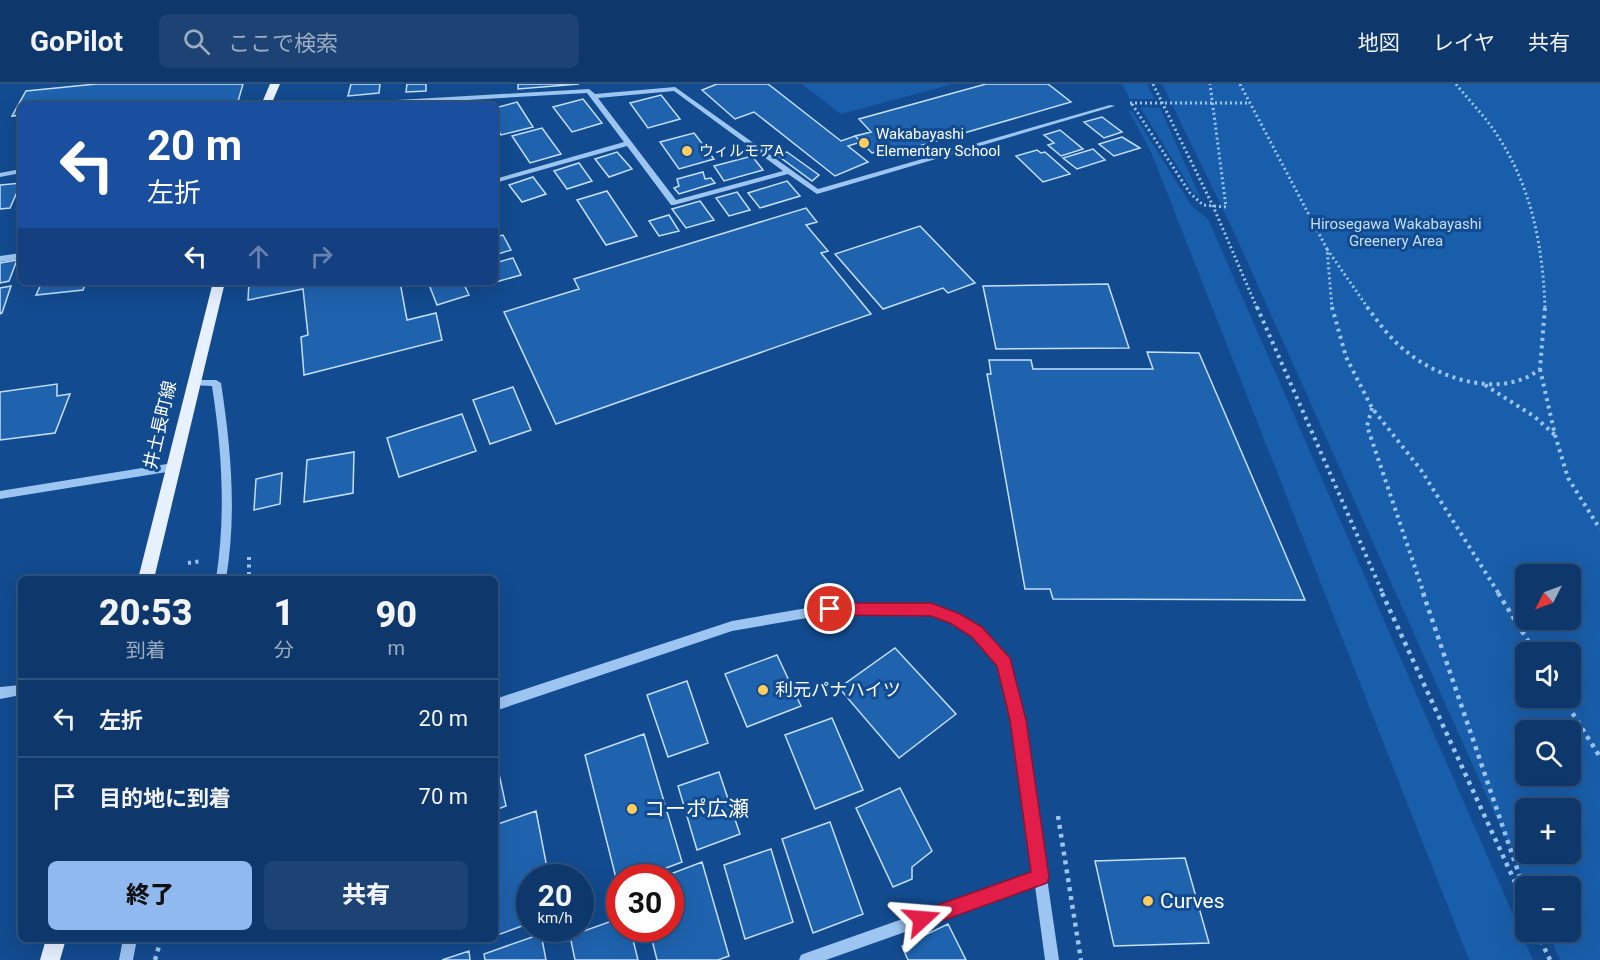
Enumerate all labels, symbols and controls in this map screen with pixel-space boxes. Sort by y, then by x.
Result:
search box [159,14,579,68]
text: GoPilot [30,25,123,58]
icon: search [180,25,213,58]
text: ここで検索 [228,31,338,56]
text: 地図 [1358,31,1400,55]
text: レイヤ [1433,31,1495,55]
text: 共有 [1528,31,1570,55]
text: 20 m [147,121,242,170]
place label: Wakabayashi Elementary School [876,125,1000,160]
icon: left [48,126,126,204]
marker: Wakabayashi Elementary School [857,136,871,150]
place label: ウィルモアA [699,142,784,160]
marker: ウィルモアA [680,144,694,158]
text: 左折 [147,177,201,209]
park label: Hirosegawa Wakabayashi Greenery Area [1310,215,1482,250]
icon: left [179,240,212,273]
icon: ahead [242,240,275,273]
icon: right [305,240,338,273]
street label: 井土長町線 [139,379,180,471]
north arrow [1515,564,1581,630]
map controls [1515,564,1581,942]
pin [804,583,855,634]
text: 20:53 [99,592,193,634]
text: 1 [274,592,294,634]
icon: arrive [813,592,846,625]
text: 90 [375,594,417,636]
text: m [387,636,405,660]
text: 到着 [126,638,166,662]
text: 分 [274,638,294,662]
button: sound [1515,642,1581,708]
place label: 利元パナハイツ [775,679,901,700]
marker: 利元パナハイツ [756,683,770,697]
icon: left [48,702,81,735]
text: 20 m [419,706,468,731]
text: 左折 [99,708,143,733]
button: search [1515,720,1581,786]
icon: arrive [48,780,81,813]
text: 70 m [419,784,468,809]
text: 目的地に到着 [99,786,231,811]
place label: コーポ広瀬 [644,797,749,821]
button: + [1515,798,1581,864]
marker: コーポ広瀬 [625,802,639,816]
button: 終了 [48,861,252,930]
button: 共有 [264,861,468,930]
speed limit sign: 30 [606,864,684,942]
button: − [1515,876,1581,942]
text: 20 [538,878,572,913]
position arrow [890,887,954,951]
place label: Curves [1160,889,1225,913]
marker: Curves [1141,894,1155,908]
text: km/h [537,909,573,927]

